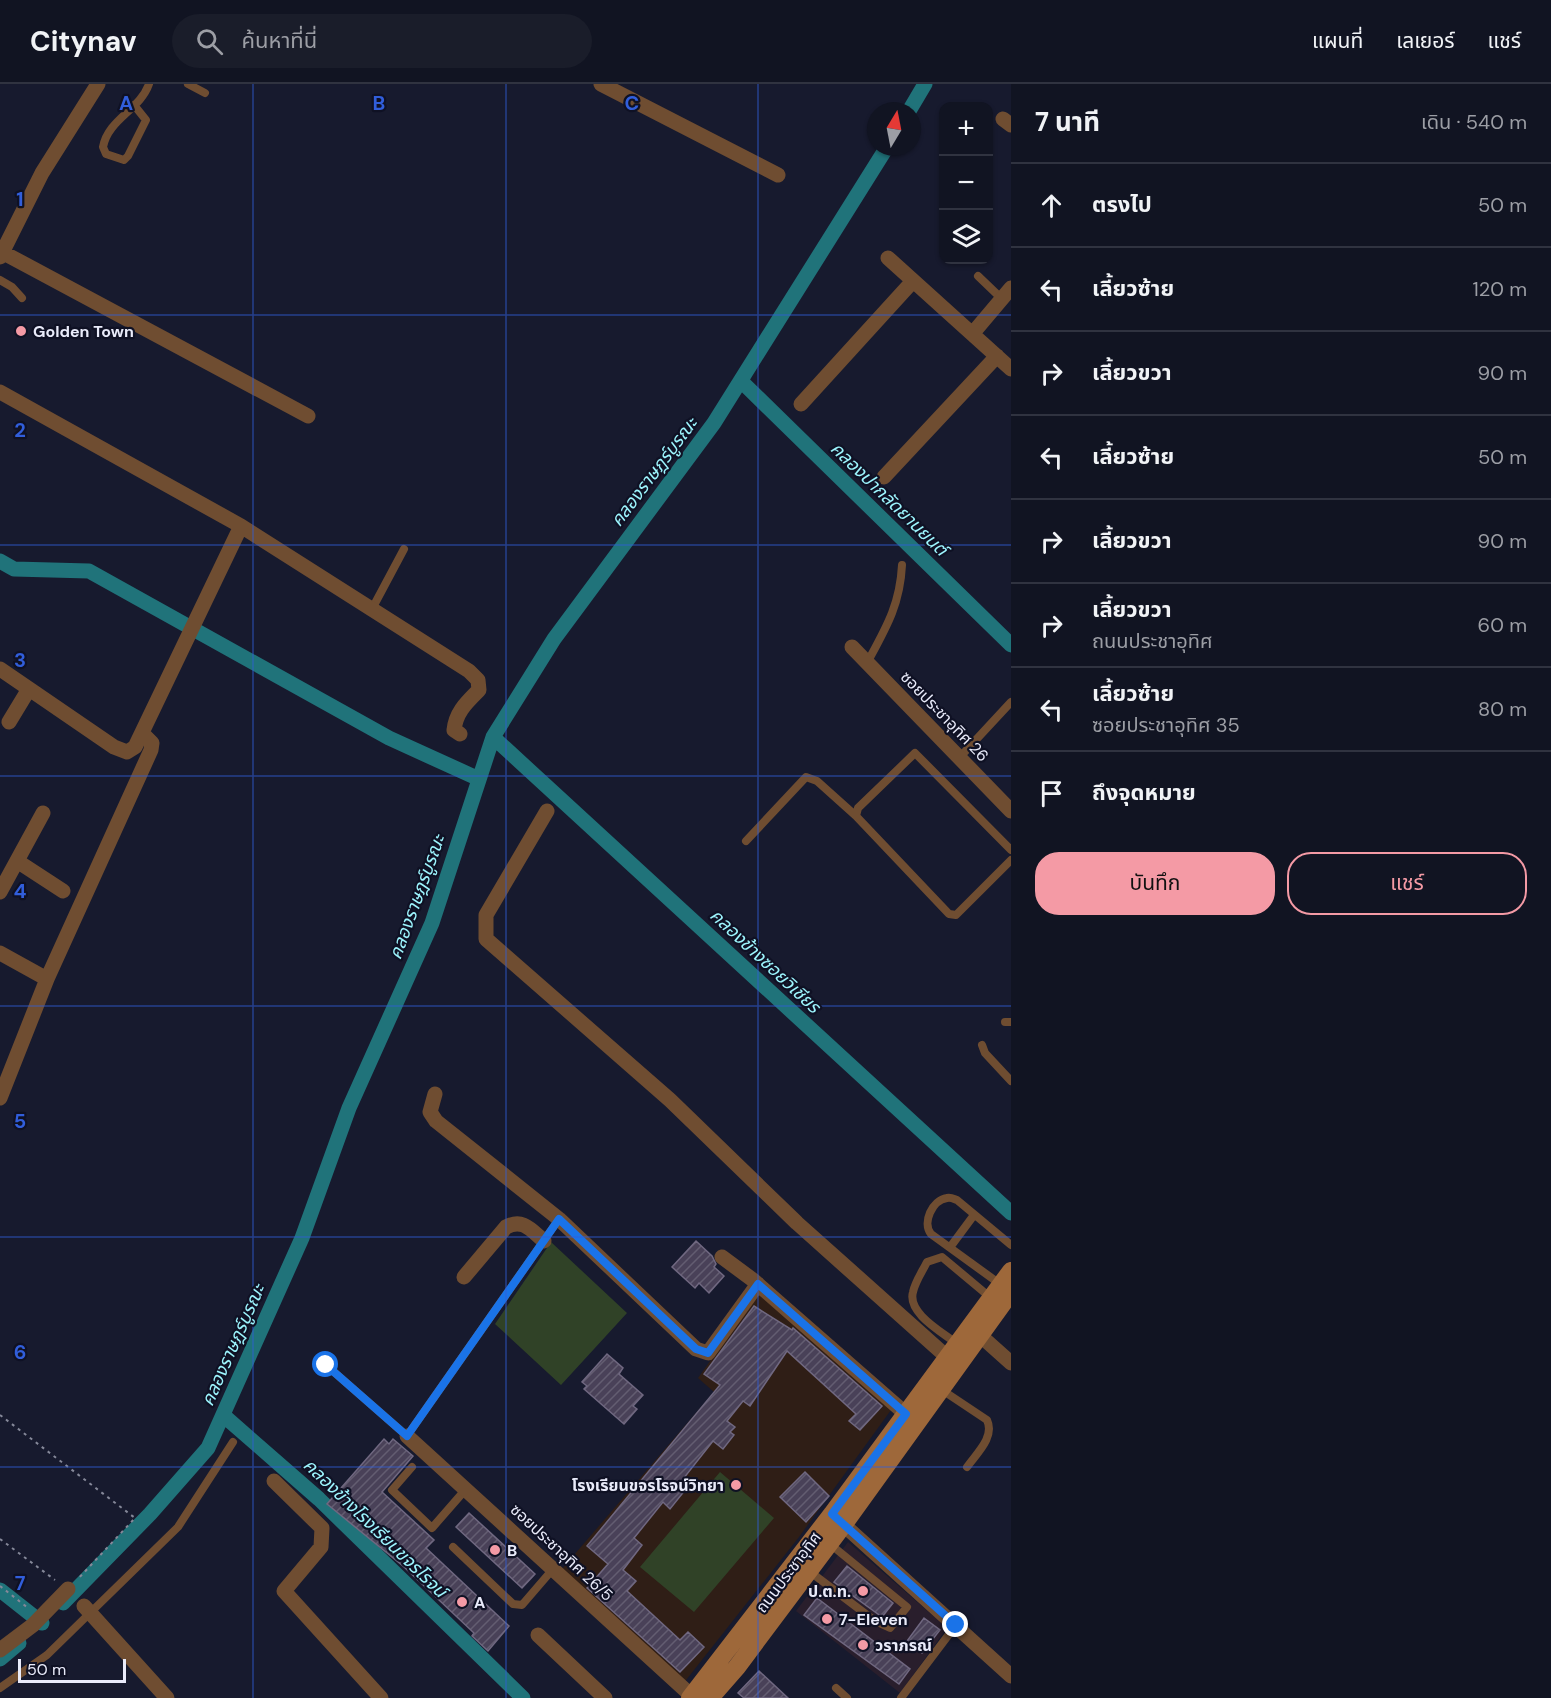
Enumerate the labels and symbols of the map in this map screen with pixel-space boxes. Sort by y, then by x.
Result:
text: A [119,90,133,116]
text: B [373,90,385,116]
text: C [625,90,639,116]
north arrow [867,102,921,156]
text: 1 [16,186,24,212]
place label: Golden Town [33,321,134,342]
marker: Golden Town [14,324,28,338]
water label: คลองราษฎร์บูรณะ [605,411,704,531]
text: 2 [14,417,26,443]
water label: คลองปากลัดยานยนต์ [825,437,955,563]
text: 3 [14,647,26,673]
street label: ซอยประชาอุทิศ 26 [896,667,993,766]
water label: คลองราษฎร์บูรณะ [383,830,451,963]
text: 4 [14,878,27,904]
water label: คลองข้างซอยวิเชียร [705,904,826,1019]
text: 5 [14,1108,26,1134]
water label: คลองราษฎร์บูรณะ [195,1279,271,1410]
text: 6 [14,1339,26,1365]
route start [312,1351,338,1377]
water label: คลองข้างโรงเรียนขจรโรจน์ [298,1453,454,1605]
place label: โรงเรียนขจรโรจน์วิทยา [572,1475,724,1496]
marker: โรงเรียนขจรโรจน์วิทยา [729,1478,743,1492]
street label: ซอยประชาอุทิศ 26/5 [506,1499,618,1605]
street label: ถนนประชาอุทิศ [751,1527,826,1617]
place label: B [507,1540,517,1561]
marker: B [488,1543,502,1557]
text: 7 [15,1570,26,1596]
place label: ป.ต.ท. [808,1581,851,1602]
marker: ป.ต.ท. [856,1584,870,1598]
place label: A [474,1592,485,1613]
marker: A [455,1595,469,1609]
place label: 7-Eleven [839,1609,908,1630]
route end [942,1611,968,1637]
marker: 7-Eleven [820,1612,834,1626]
place label: วราภรณ์ [875,1635,932,1656]
marker: วราภรณ์ [856,1638,870,1652]
scale bar [18,1656,126,1684]

